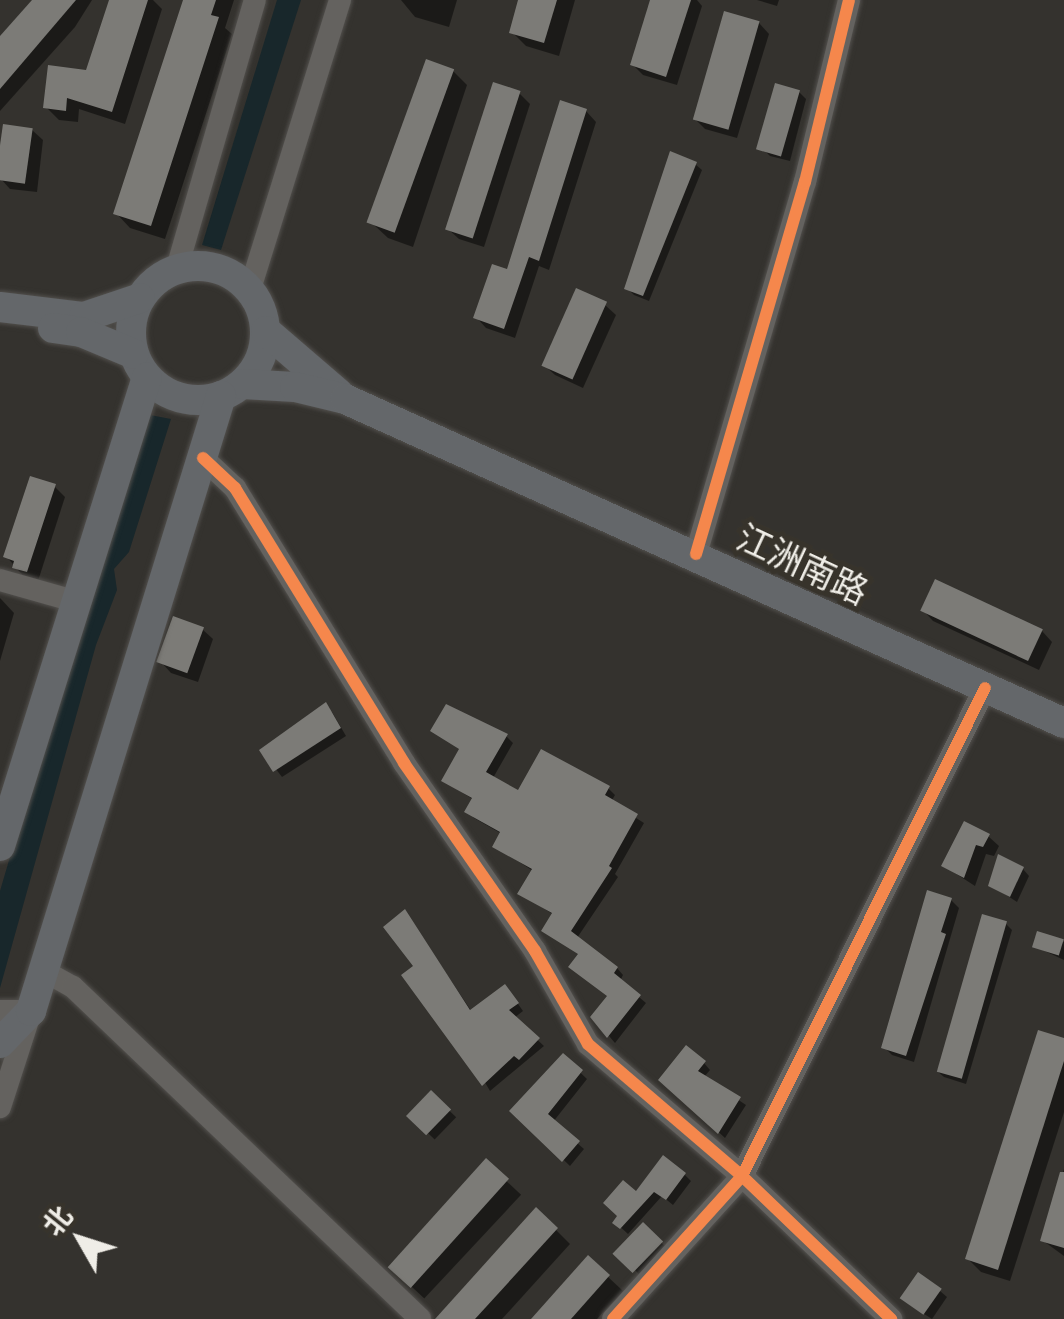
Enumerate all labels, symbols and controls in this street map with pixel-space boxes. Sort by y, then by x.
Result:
street label: 江洲南路 [731,514,875,612]
north arrow [30,1189,130,1289]
text: 北 [35,1199,79,1242]

